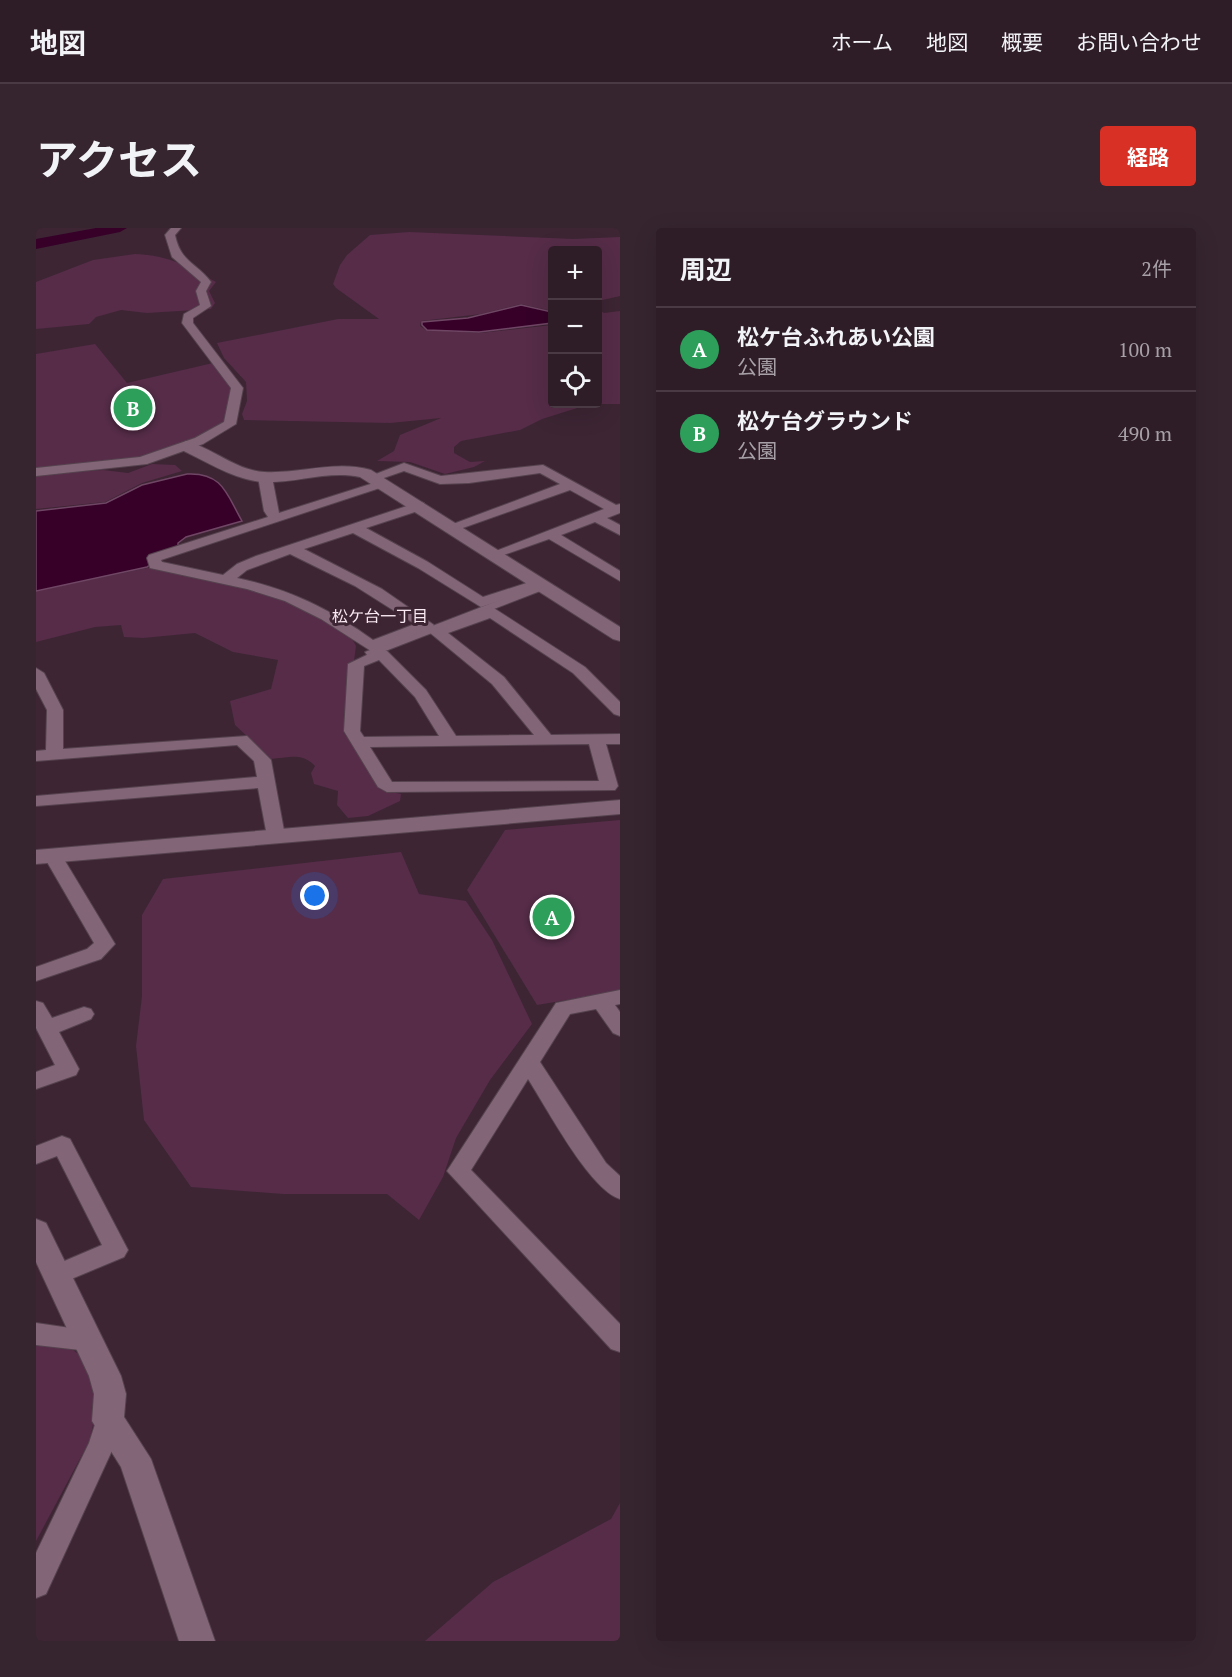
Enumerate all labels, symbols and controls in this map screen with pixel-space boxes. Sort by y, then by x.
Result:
text: 地図 [30,24,86,61]
text: ホーム [831,28,893,56]
text: 地図 [926,28,968,56]
text: 概要 [1001,28,1043,56]
text: お問い合わせ [1076,28,1202,56]
button: 経路 [1100,126,1196,186]
text: アクセス [36,131,202,187]
map controls [548,246,602,408]
button: + [548,246,602,300]
text: 周辺 [680,252,732,286]
text: 2件 [1141,255,1172,282]
button: − [548,300,602,354]
text: 松ケ台ふれあい公園 [737,322,935,351]
text: A [692,336,707,363]
text: 100 m [1118,336,1172,363]
text: 公園 [737,353,777,380]
button: locate [548,354,602,408]
pin: B [114,386,152,430]
text: 松ケ台グラウンド [737,406,913,435]
text: B [693,420,706,447]
text: 490 m [1118,420,1172,447]
text: 公園 [737,437,777,464]
district label: 松ケ台一丁目 [332,605,428,627]
your location [300,881,329,910]
pin: A [532,894,572,940]

